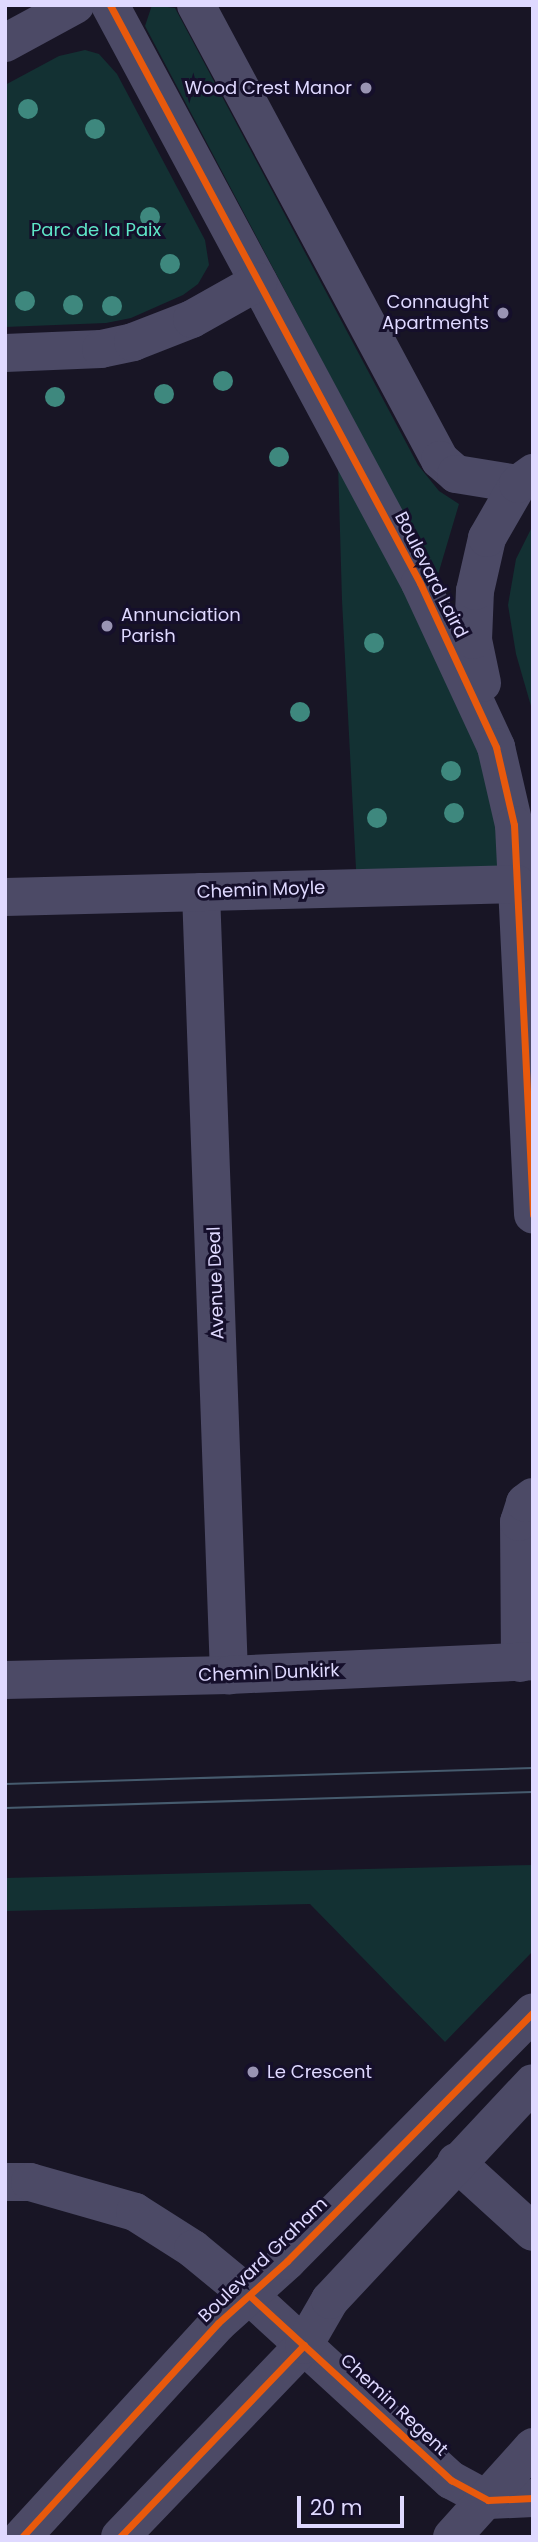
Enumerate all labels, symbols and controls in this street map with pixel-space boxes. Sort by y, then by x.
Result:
place label: Wood Crest Manor [184,77,352,99]
marker: Wood Crest Manor [358,80,374,96]
park label: Parc de la Paix [31,219,161,241]
place label: Connaught Apartments [382,292,489,334]
marker: Connaught Apartments [495,305,511,321]
street label: Boulevard Laird [390,508,472,642]
place label: Annunciation Parish [121,605,241,648]
marker: Annunciation Parish [99,618,115,634]
street label: Chemin Moyle [196,877,326,903]
street label: Avenue Deal [203,1226,229,1340]
street label: Chemin Dunkirk [198,1660,340,1686]
place label: Le Crescent [267,2061,372,2083]
marker: Le Crescent [245,2064,261,2080]
street label: Boulevard Graham [194,2193,332,2327]
street label: Chemin Regent [336,2350,452,2460]
scale bar [300,2482,407,2526]
text: 20 m [310,2493,363,2522]

